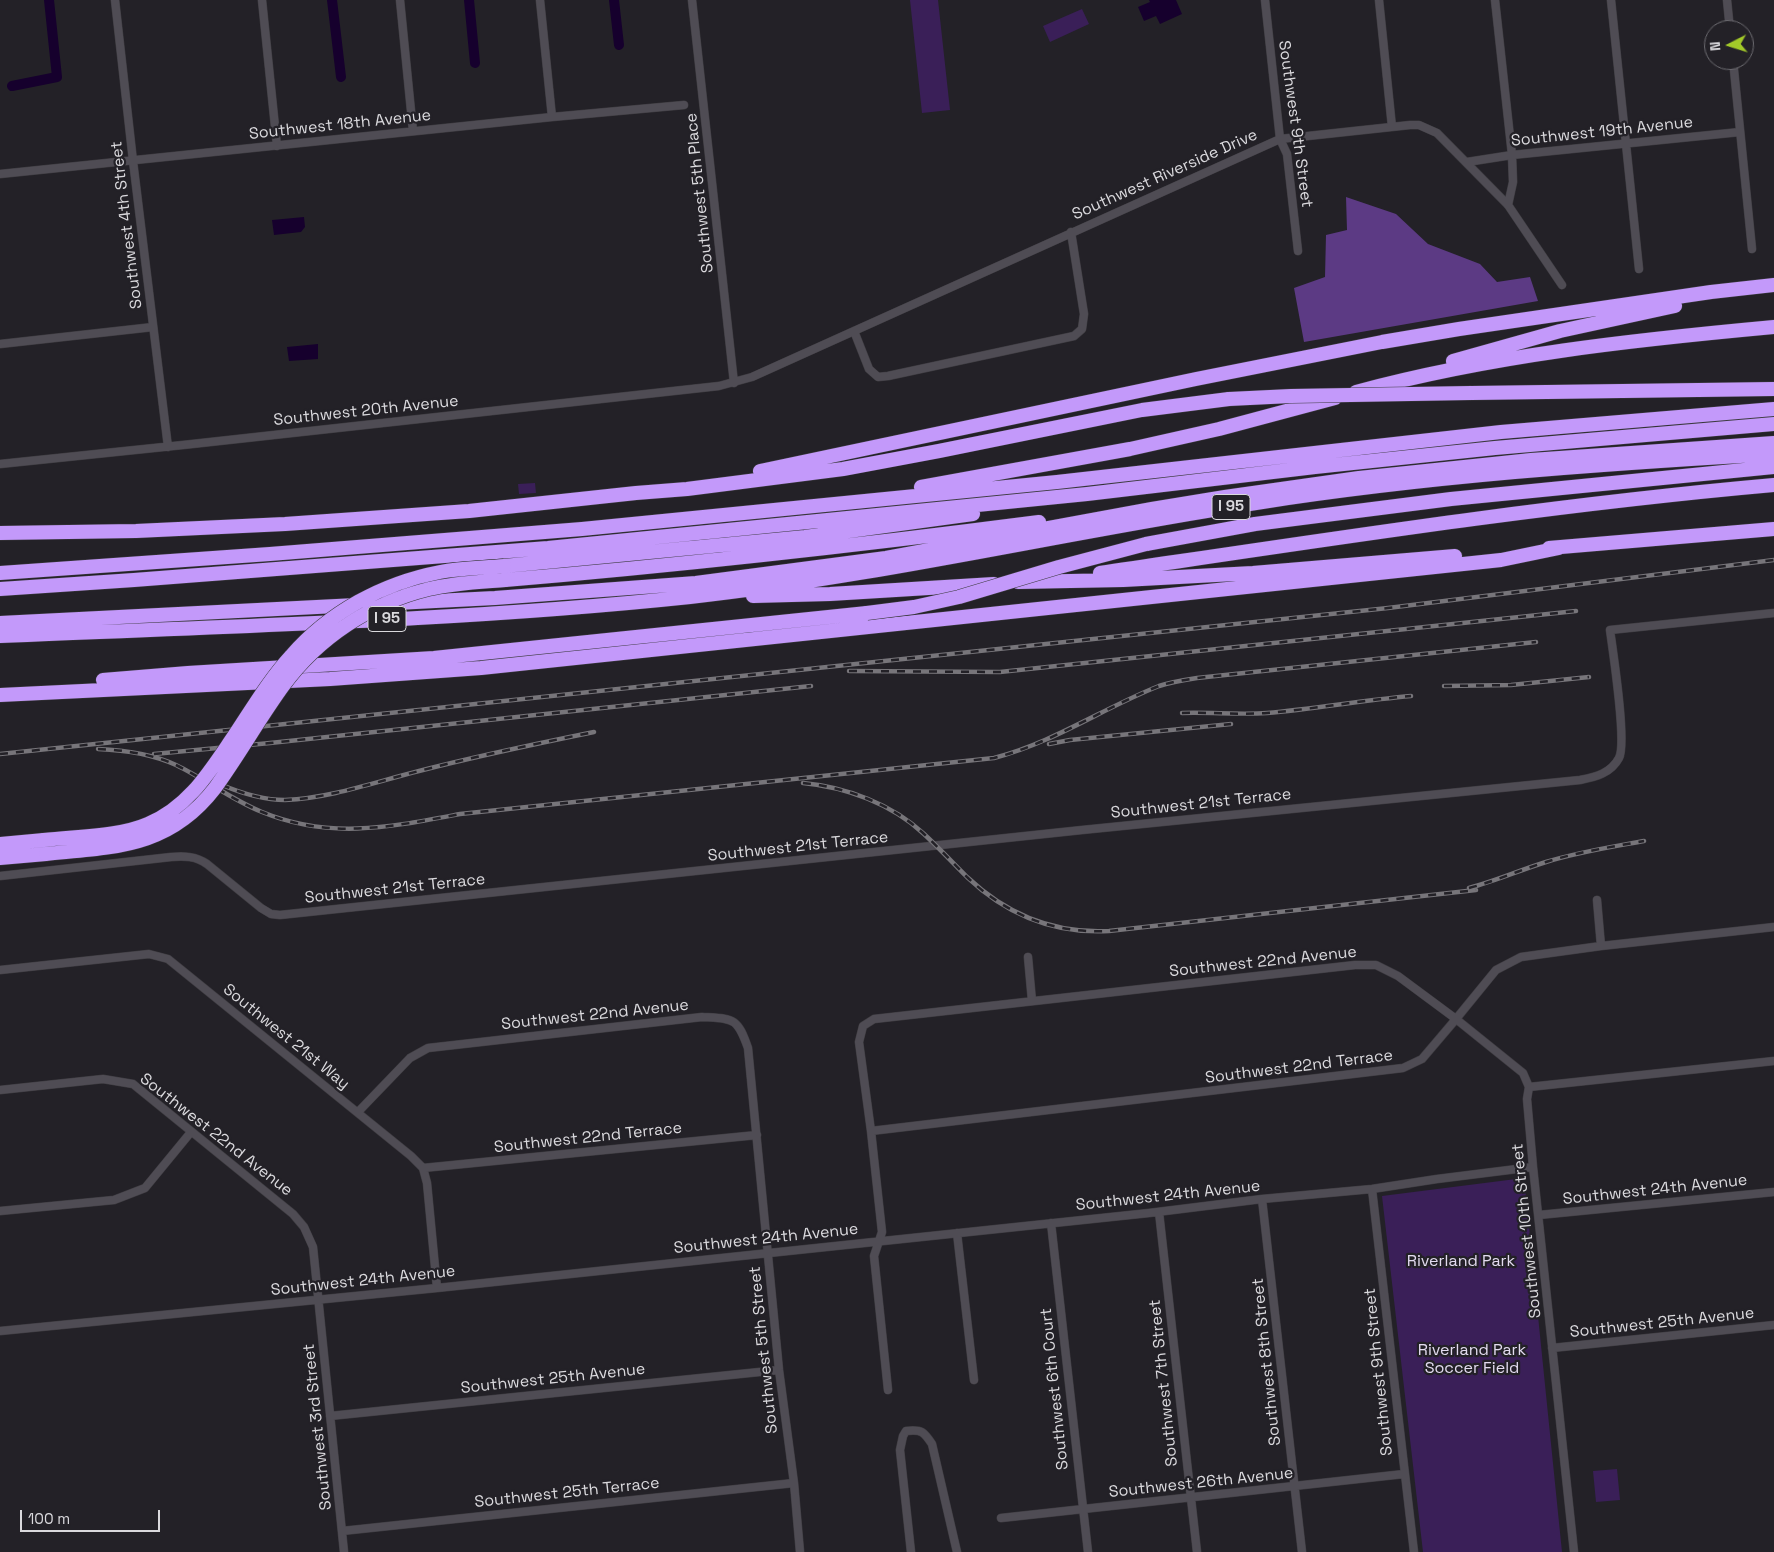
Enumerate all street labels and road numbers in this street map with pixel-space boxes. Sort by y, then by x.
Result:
street label: Southwest 9th Street [1274,39,1316,209]
street label: Southwest 18th Avenue [248,106,432,144]
street label: Southwest 5th Place [682,112,718,274]
street label: Southwest 19th Avenue [1510,113,1694,151]
street label: Southwest Riverside Drive [1069,125,1261,225]
street label: Southwest 4th Street [107,140,147,310]
street label: Southwest 20th Avenue [272,392,460,430]
road number: I 95 [1212,494,1250,520]
road number: I 95 [368,606,406,632]
street label: Southwest 21st Terrace [1110,785,1292,823]
street label: Southwest 21st Terrace [707,828,889,866]
street label: Southwest 21st Terrace [304,870,486,908]
street label: Southwest 22nd Avenue [1168,943,1358,981]
street label: Southwest 21st Way [219,980,353,1094]
street label: Southwest 22nd Avenue [500,996,690,1034]
street label: Southwest 22nd Terrace [1204,1046,1394,1088]
street label: Southwest 22nd Avenue [136,1069,296,1201]
street label: Southwest 22nd Terrace [493,1119,683,1157]
street label: Southwest 10th Street [1508,1143,1546,1319]
street label: Southwest 24th Avenue [1562,1171,1748,1209]
street label: Southwest 24th Avenue [1075,1177,1261,1215]
street label: Southwest 24th Avenue [673,1220,859,1258]
street label: Southwest 24th Avenue [270,1262,456,1300]
street label: Southwest 5th Street [746,1265,782,1435]
street label: Southwest 8th Street [1249,1277,1285,1447]
street label: Southwest 9th Street [1361,1287,1397,1457]
street label: Southwest 7th Street [1146,1299,1182,1467]
street label: Southwest 25th Avenue [1569,1304,1755,1342]
street label: Southwest 6th Court [1037,1307,1073,1471]
street label: Southwest 3rd Street [300,1343,336,1511]
street label: Southwest 25th Avenue [460,1360,646,1398]
street label: Southwest 26th Avenue [1108,1464,1294,1502]
street label: Southwest 25th Terrace [473,1474,661,1512]

